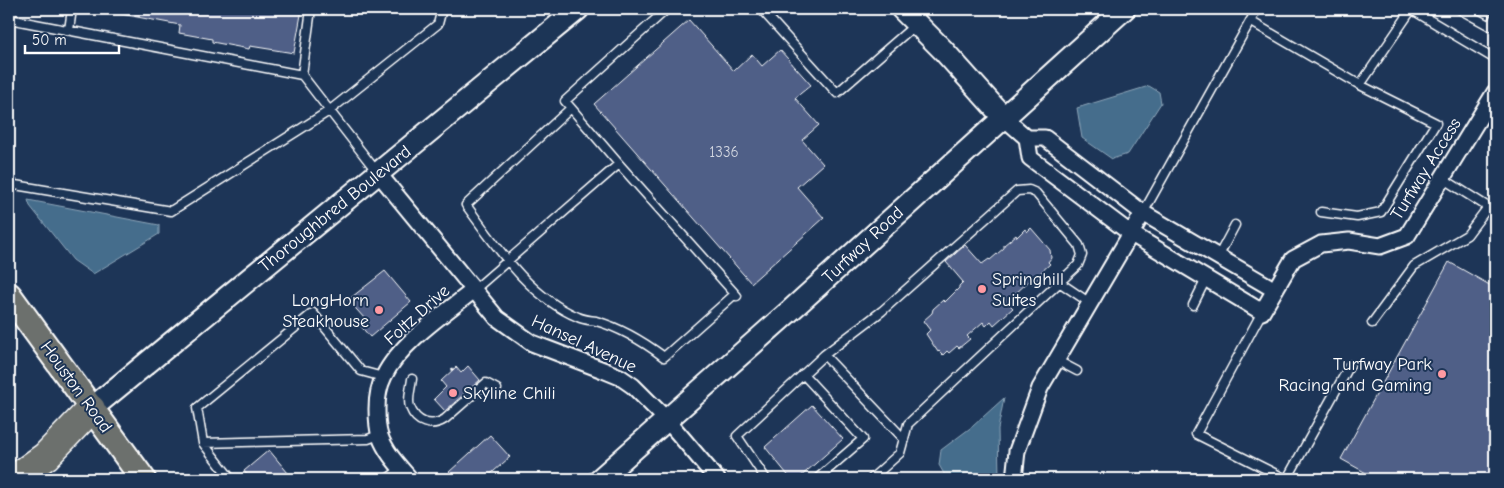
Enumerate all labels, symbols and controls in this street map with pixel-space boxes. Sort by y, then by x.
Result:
scale bar [25,22,119,54]
text: 50 m [32,31,67,49]
street label: Turfway Access [1386,114,1466,224]
street label: Thoroughbred Boulevard [255,141,415,277]
house number: 1336 [709,143,739,161]
street label: Turfway Road [818,202,908,288]
place label: Springhill Suites [992,269,1064,311]
street label: Foltz Drive [380,280,454,350]
marker: Springhill Suites [976,283,988,295]
place label: LongHorn Steakhouse [283,290,369,332]
marker: LongHorn Steakhouse [373,304,385,316]
street label: Hansel Avenue [528,311,640,377]
street label: Houston Road [36,337,116,437]
place label: Turfway Park Racing and Gaming [1278,354,1432,396]
marker: Turfway Park Racing and Gaming [1436,368,1448,380]
place label: Skyline Chili [463,383,556,404]
marker: Skyline Chili [447,387,459,399]

